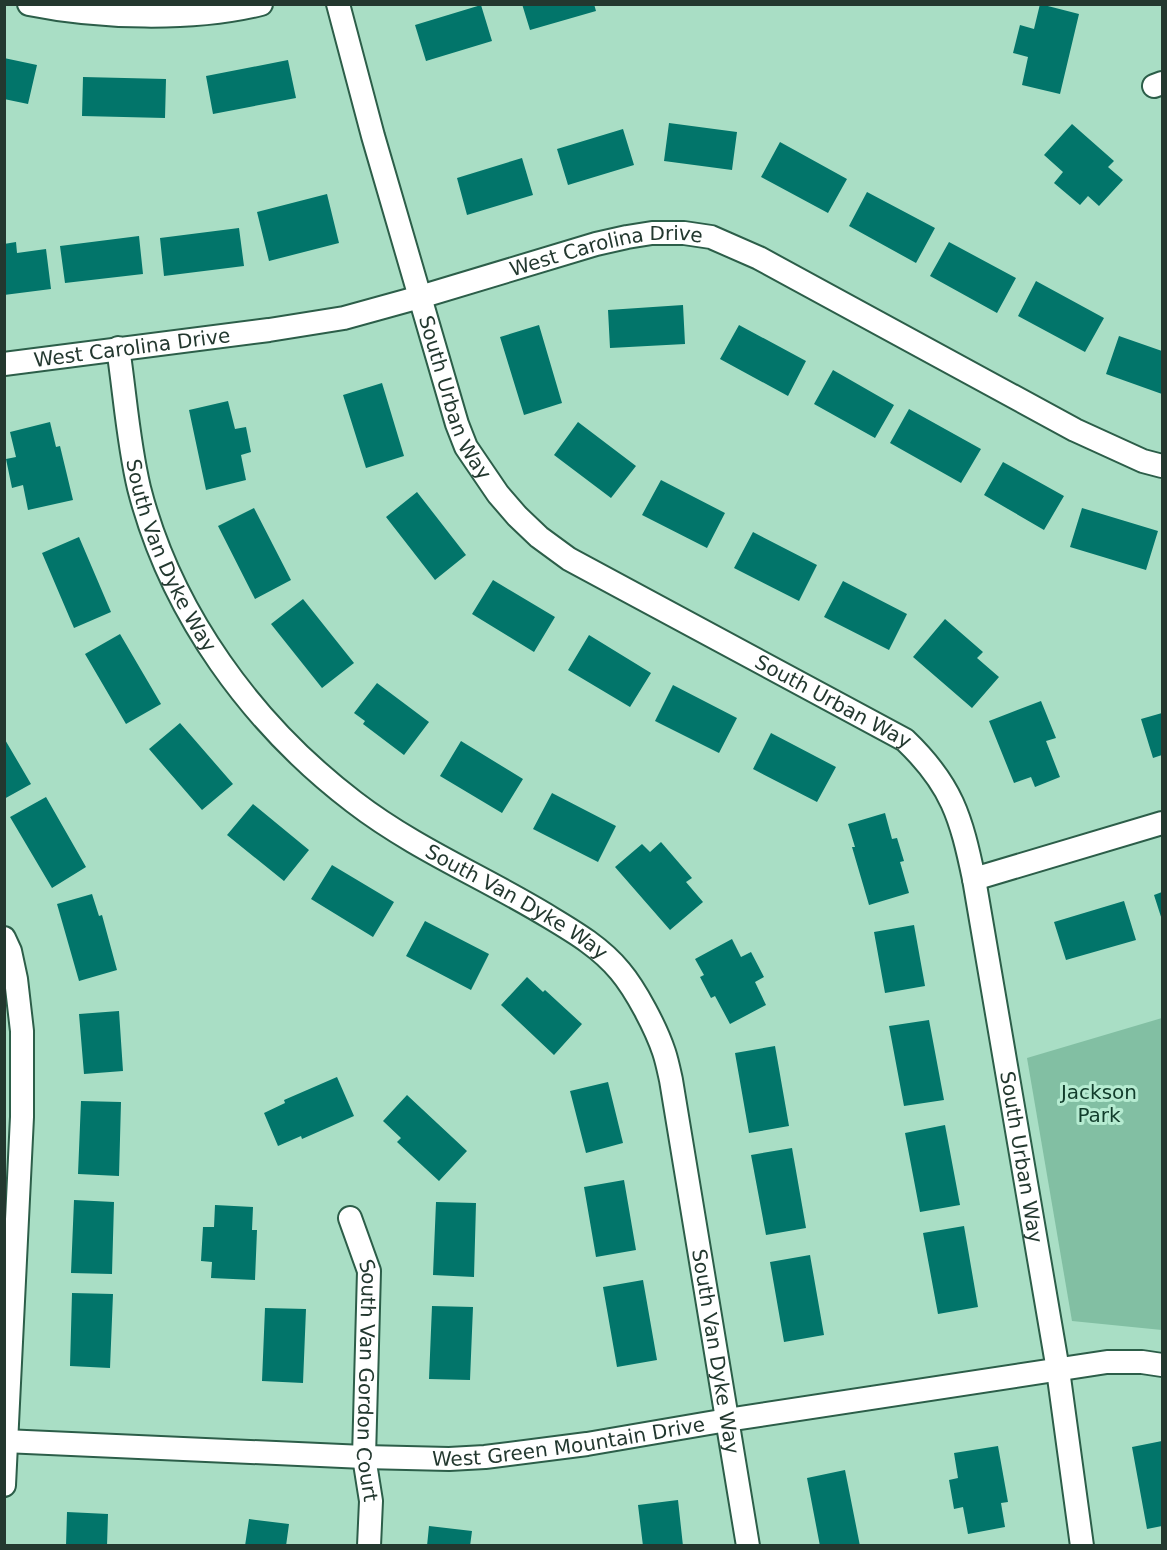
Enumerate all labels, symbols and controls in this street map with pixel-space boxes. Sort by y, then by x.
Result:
street label: West Carolina Drive [507,220,704,281]
street label: South Urban Way [414,313,497,484]
street label: West Carolina Drive [32,323,231,372]
street label: South Van Dyke Way [121,457,222,656]
street label: South Urban Way [751,650,916,753]
street label: South Van Dyke Way [421,839,613,965]
street label: South Urban Way [995,1069,1048,1245]
park label: Jackson Park [1059,1080,1137,1127]
street label: South Van Dyke Way [687,1247,745,1456]
street label: South Van Gordon Court [352,1256,383,1503]
street label: West Green Mountain Drive [432,1412,707,1471]

